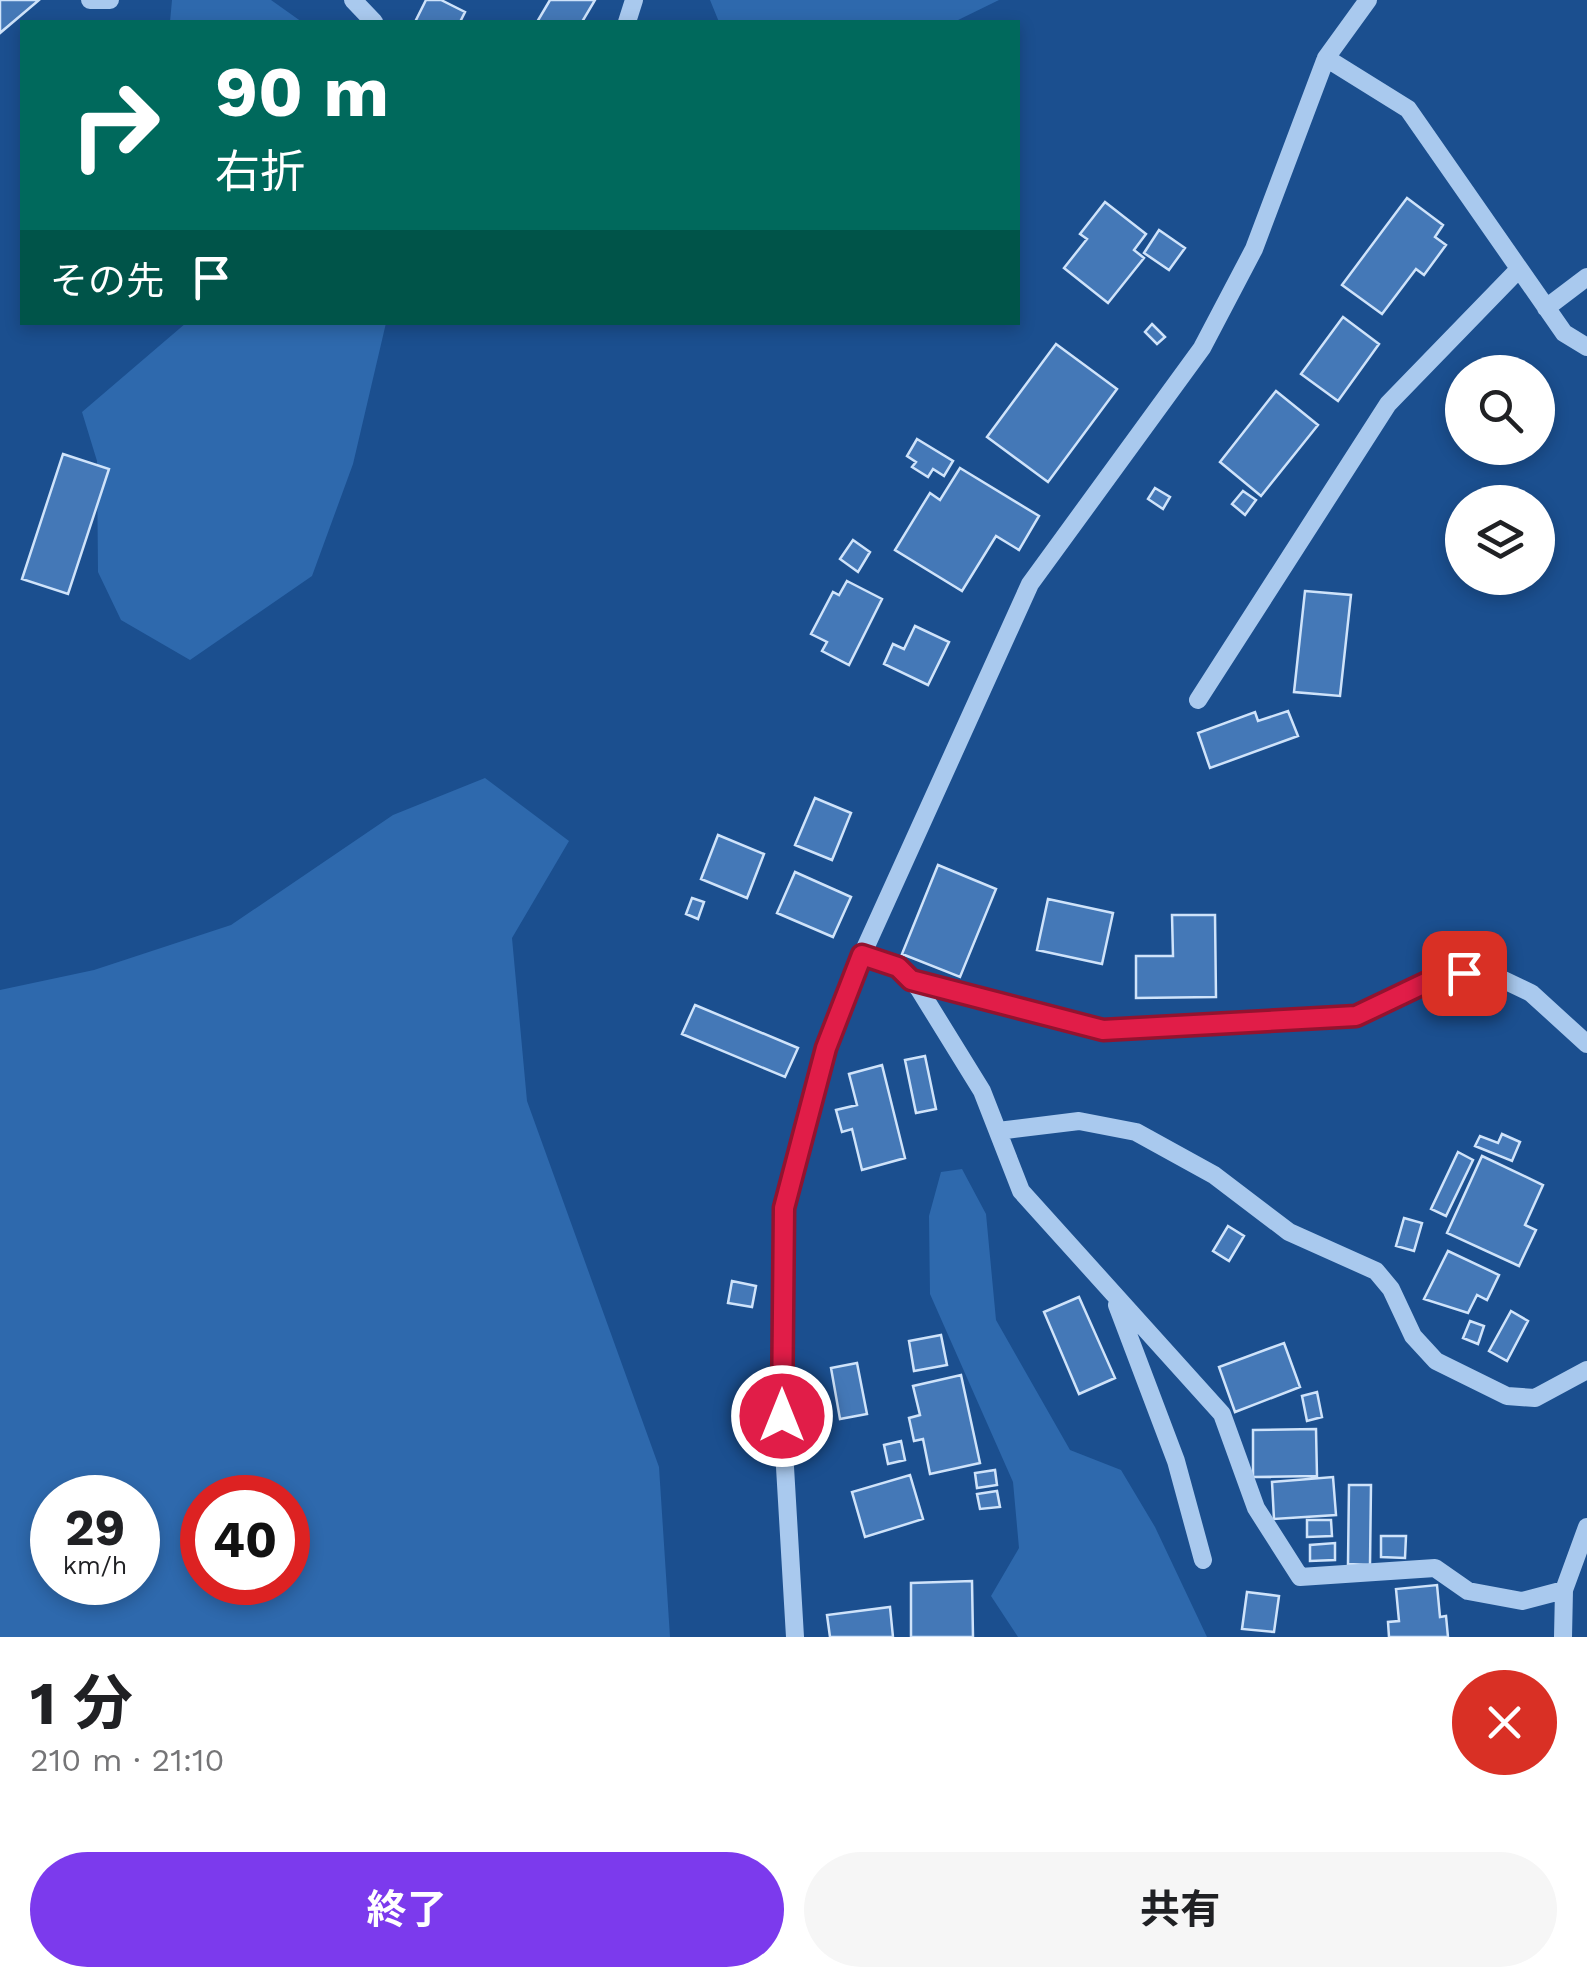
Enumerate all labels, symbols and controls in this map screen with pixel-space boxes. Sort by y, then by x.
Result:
text: 90 m [215,51,389,133]
icon: right [50,60,180,190]
text: 右折 [215,145,305,198]
icon: arrive [184,250,239,305]
text: その先 [50,259,164,303]
map controls [1445,355,1555,595]
button: search [1445,355,1555,465]
button: layers [1445,485,1555,595]
pin [1422,931,1507,1016]
icon: arrive [1437,946,1492,1001]
position arrow [730,1364,834,1468]
speed limit sign: 40 [180,1475,310,1605]
text: 29 [65,1498,125,1557]
text: km/h [63,1551,127,1580]
text: 1 分 [30,1668,133,1739]
button: close [1452,1670,1557,1775]
text: 210 m · 21:10 [30,1741,225,1779]
button: 終了 [30,1852,784,1967]
button: 共有 [804,1852,1557,1967]

